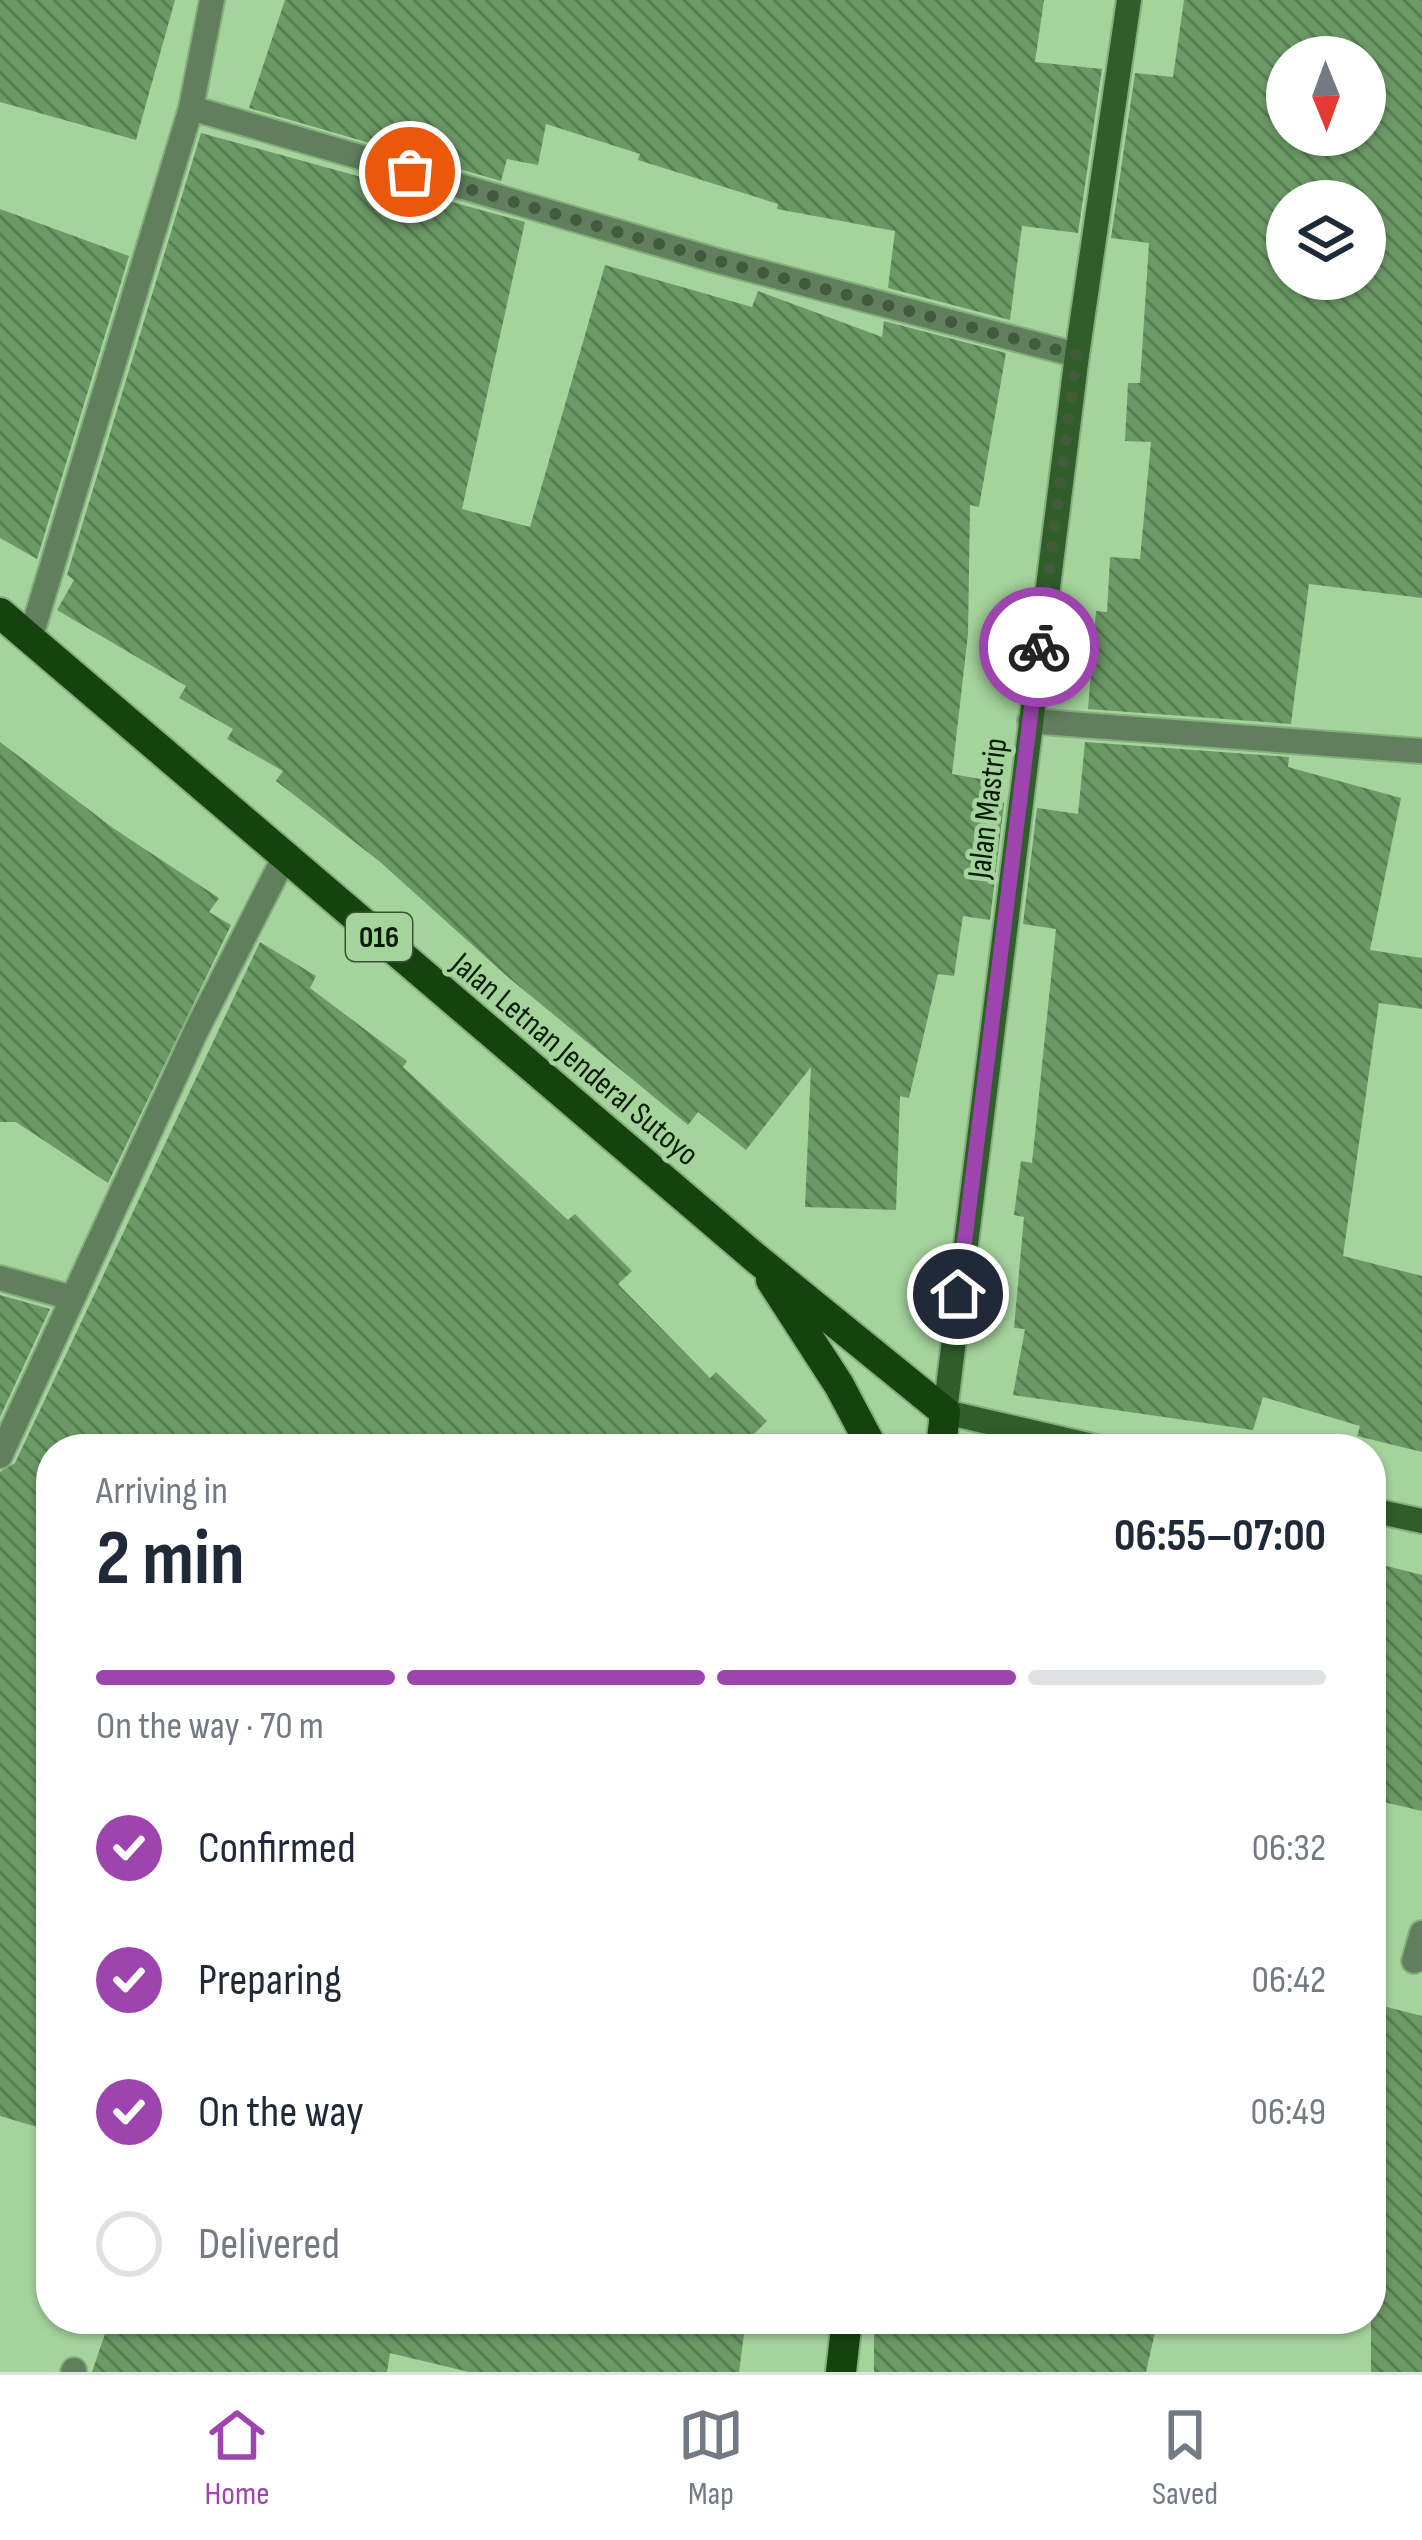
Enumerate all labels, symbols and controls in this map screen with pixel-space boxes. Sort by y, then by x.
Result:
north arrow [1266,36,1386,156]
map controls [1266,36,1386,300]
pin [359,121,461,223]
icon: bag [377,139,443,205]
button: layers [1266,180,1386,300]
courier [979,587,1099,707]
icon: bike [1006,614,1072,680]
street label: Jalan Mastrip [959,736,1016,882]
road number: 016 [346,913,412,961]
street label: Jalan Letnan Jenderal Sutoyo [442,944,706,1175]
pin [907,1243,1009,1345]
icon: home [925,1261,991,1327]
text: Arriving in [96,1468,228,1515]
text: 06:55–07:00 [1114,1509,1326,1564]
text: 2 min [96,1513,245,1606]
text: On the way · 70 m [96,1703,324,1750]
icon: check [96,1815,162,1881]
text: Confirmed [198,1821,356,1876]
text: 06:32 [1252,1825,1326,1872]
icon: check [96,1947,162,2013]
text: Preparing [198,1953,342,2008]
text: 06:42 [1252,1957,1326,2004]
icon: check [96,2079,162,2145]
text: On the way [198,2085,364,2140]
text: 06:49 [1250,2089,1326,2136]
text: Delivered [198,2217,340,2272]
tab: Home [204,2402,270,2514]
tab: Map [678,2402,744,2514]
tab: Saved [1152,2402,1218,2514]

